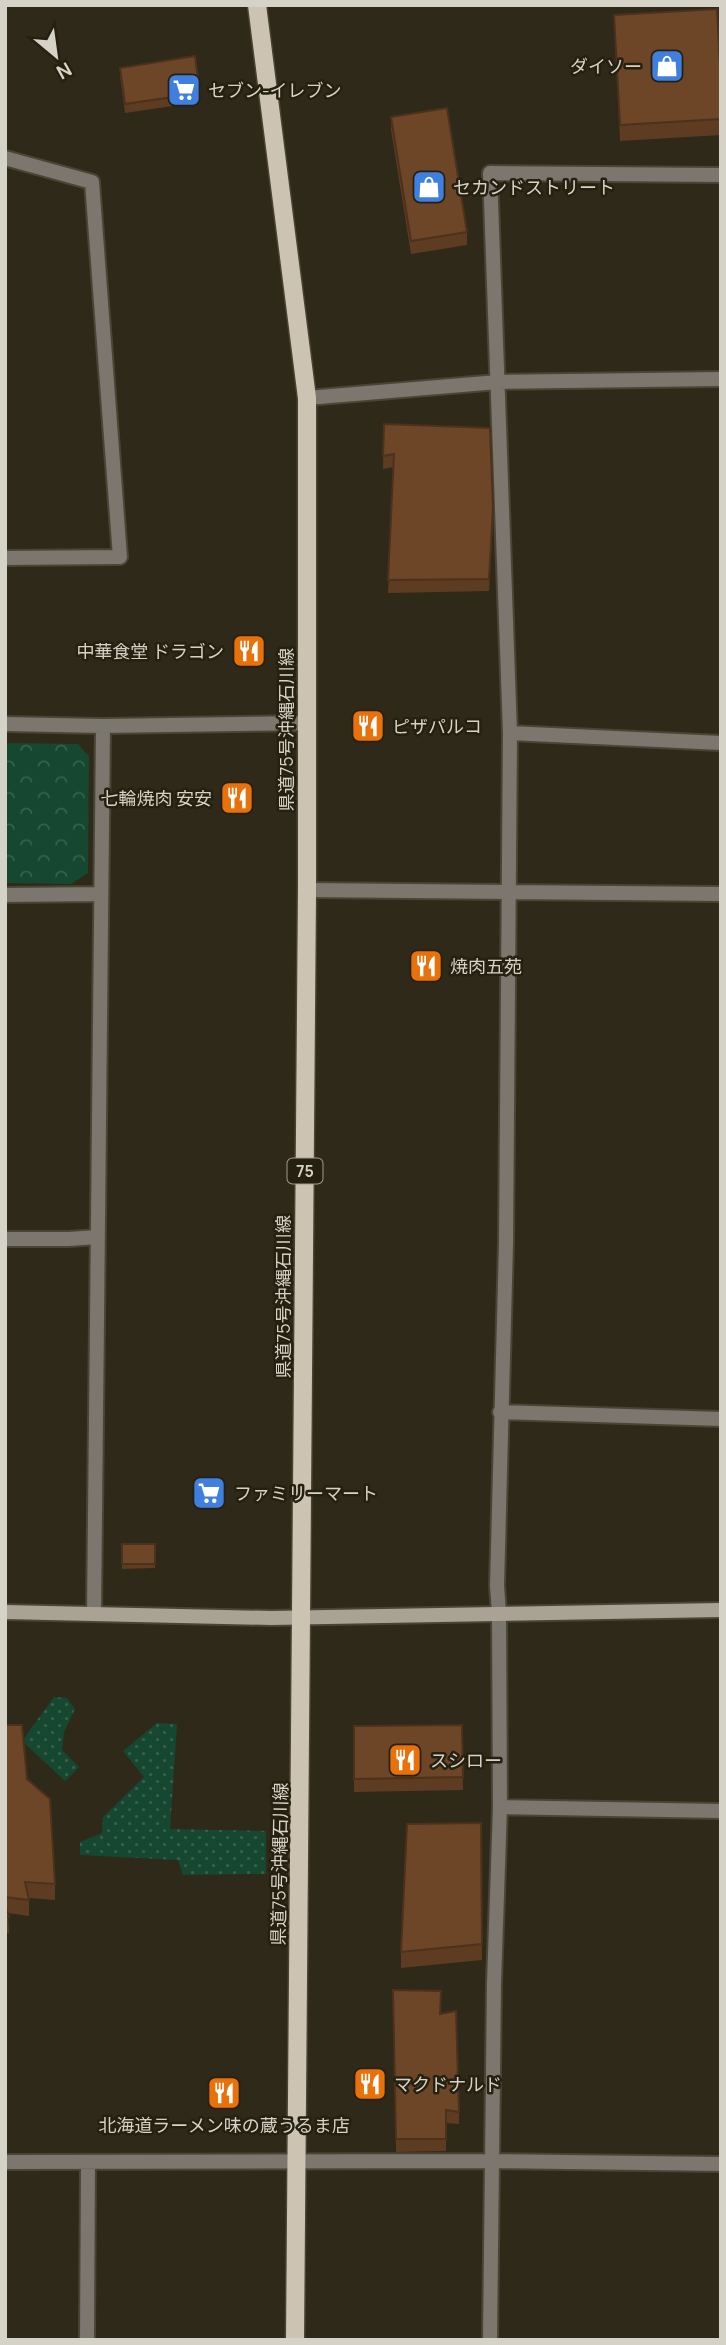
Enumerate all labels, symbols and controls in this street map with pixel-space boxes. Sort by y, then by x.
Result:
north arrow [21,21,91,91]
shop icon: ダイソー [648,47,686,85]
place label: ダイソー [570,54,642,78]
text: N [52,56,77,86]
supermarket icon: セブン-イレブン [165,71,203,109]
place label: セブン-イレブン [208,78,342,102]
shop icon: セカンドストリート [410,168,448,206]
place label: セカンドストリート [453,175,615,199]
restaurant icon: 中華食堂 ドラゴン [230,632,268,670]
place label: 中華食堂 ドラゴン [76,639,224,663]
street label: 県道75号沖縄石川線 [274,648,298,812]
restaurant icon: ピザパルコ [349,707,387,745]
place label: ピザパルコ [392,714,482,738]
restaurant icon: 七輪焼肉 安安 [218,779,256,817]
place label: 七輪焼肉 安安 [100,786,212,810]
restaurant icon: 焼肉五苑 [407,947,445,985]
place label: 焼肉五苑 [450,954,522,978]
road number: 75 [288,1158,322,1184]
street label: 県道75号沖縄石川線 [271,1215,295,1379]
supermarket icon: ファミリーマート [190,1474,228,1512]
place label: ファミリーマート [234,1481,378,1505]
restaurant icon: スシロー [386,1741,424,1779]
place label: スシロー [430,1748,502,1772]
street label: 県道75号沖縄石川線 [266,1782,292,1946]
restaurant icon: マクドナルド [351,2065,389,2103]
place label: マクドナルド [394,2072,502,2096]
restaurant icon: 北海道ラーメン味の蔵うるま店 [205,2074,243,2112]
place label: 北海道ラーメン味の蔵うるま店 [98,2113,350,2137]

